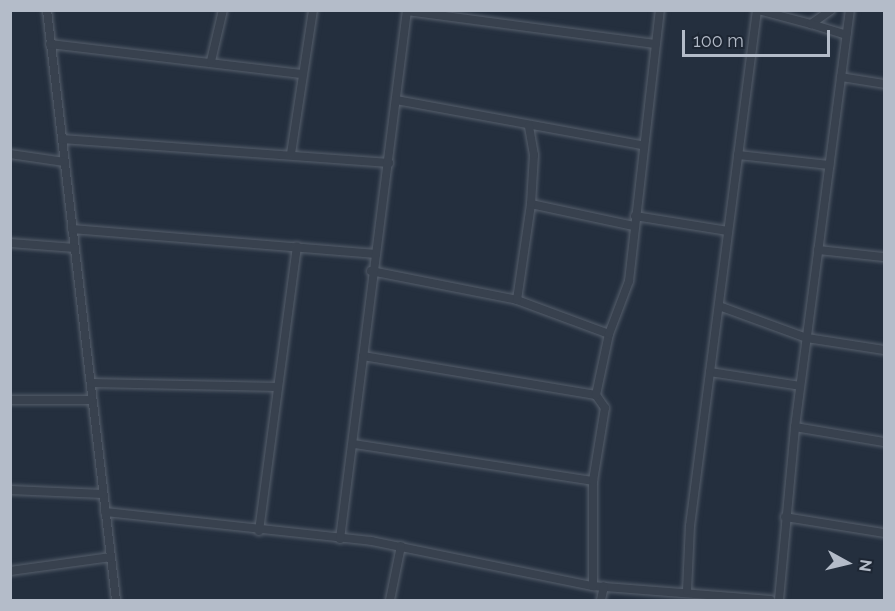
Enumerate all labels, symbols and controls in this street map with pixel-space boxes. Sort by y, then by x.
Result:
scale bar [685,18,834,56]
text: 100 m [693,30,744,51]
north arrow [817,533,877,593]
text: N [855,558,876,573]

